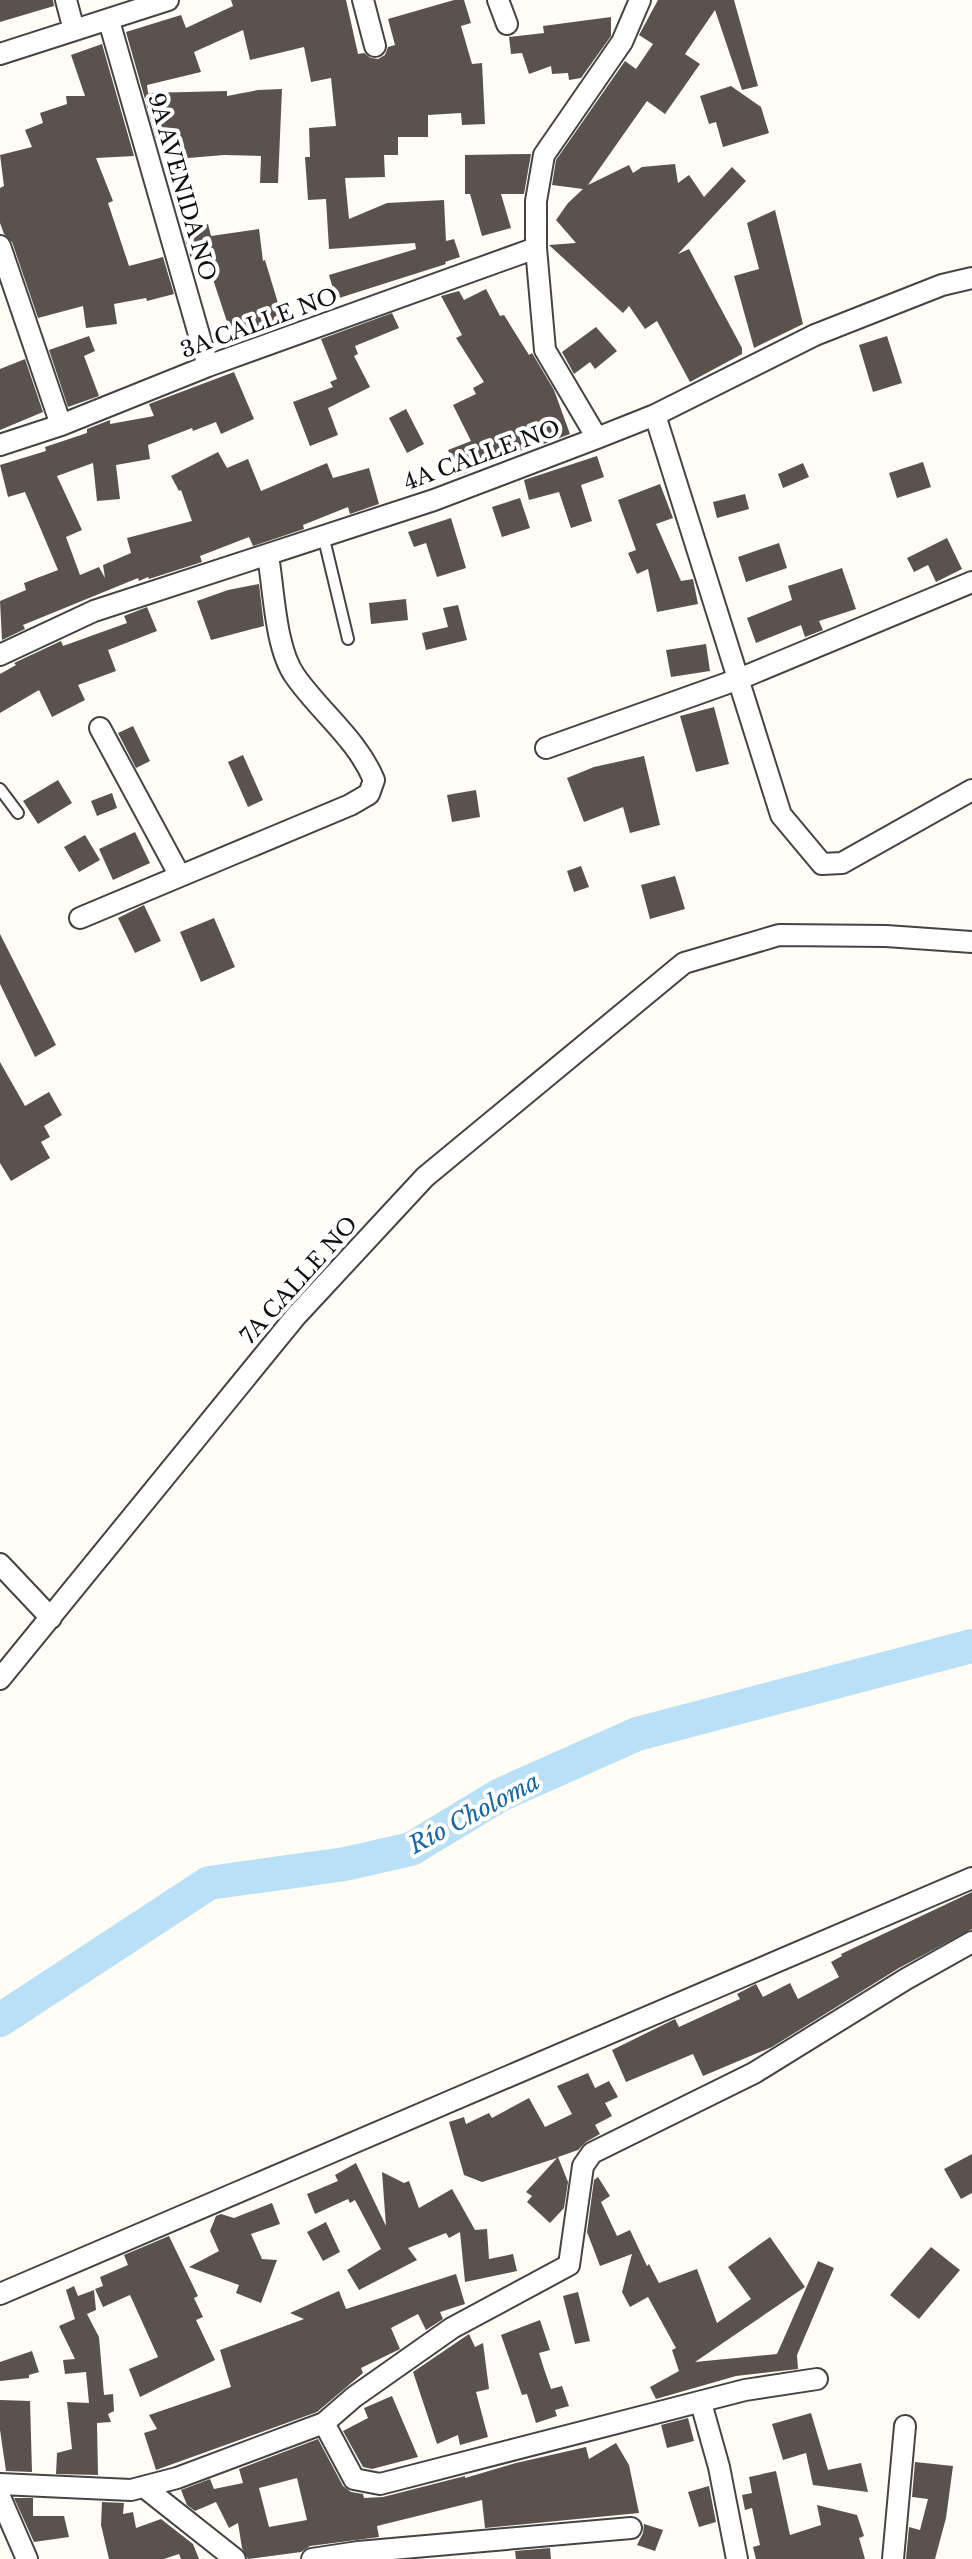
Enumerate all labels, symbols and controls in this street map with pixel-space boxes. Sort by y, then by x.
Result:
street label: 9A AVENIDA NO [142,90,222,284]
street label: 3A CALLE NO [177,282,341,364]
street label: 4A CALLE NO [400,414,564,496]
street label: 7A CALLE NO [235,1211,363,1349]
water label: Río Choloma [403,1766,544,1860]

